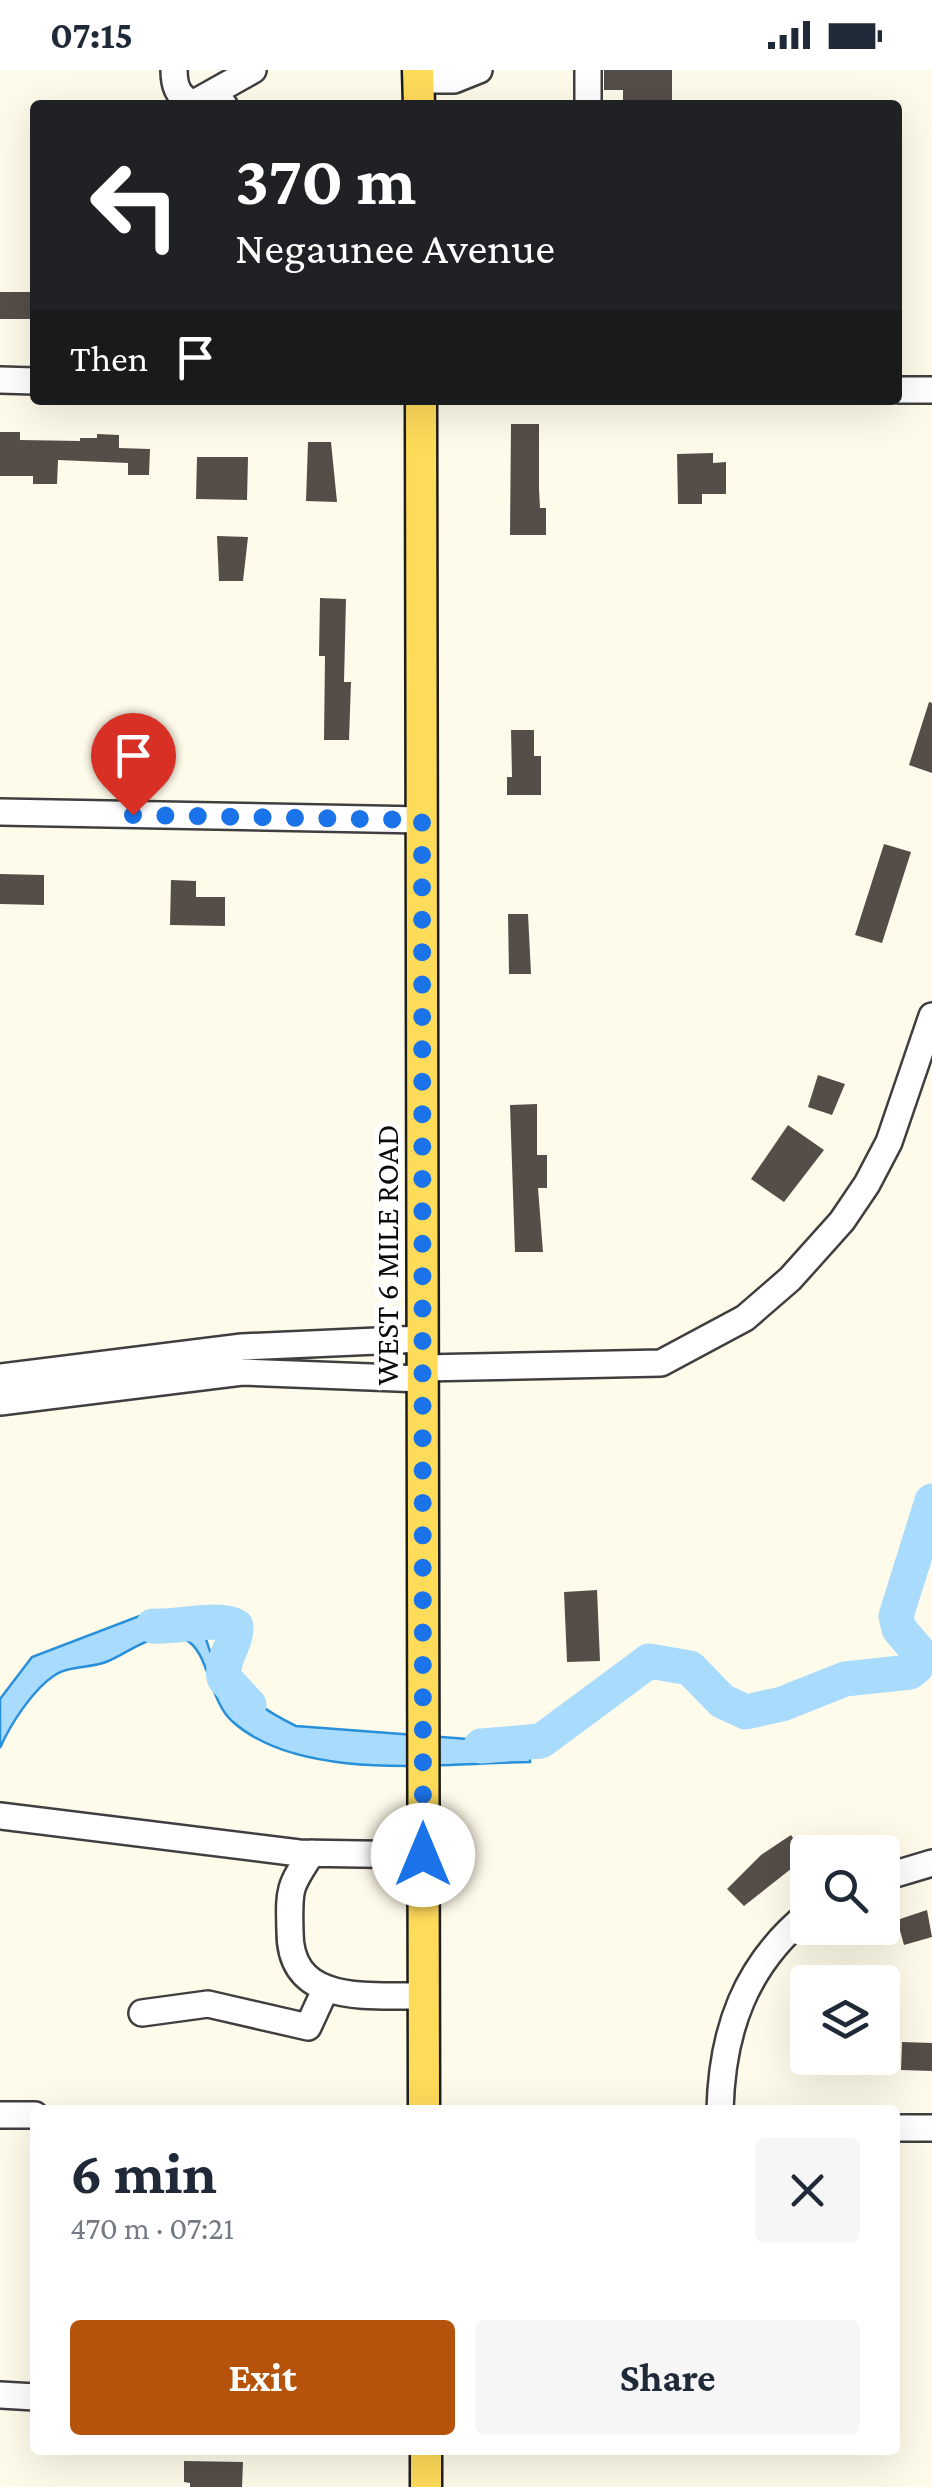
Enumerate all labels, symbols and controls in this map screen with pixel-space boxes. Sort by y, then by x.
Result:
text: 07:15 [50,14,133,56]
icon: left [70,140,200,270]
text: 370 m [235,141,416,219]
text: Negaunee Avenue [235,223,555,273]
icon: arrive [168,330,223,385]
text: Then [70,337,148,379]
pin [91,713,176,816]
icon: arrive [106,728,161,783]
street label: WEST 6 MILE ROAD [369,1124,405,1386]
position arrow [371,1803,475,1907]
map controls [790,1835,900,2075]
button: search [790,1835,900,1945]
button: layers [790,1965,900,2075]
button: close [755,2138,860,2243]
text: 6 min [70,2139,217,2206]
text: 470 m · 07:21 [70,2210,234,2246]
button: Exit [70,2320,455,2435]
button: Share [475,2320,860,2435]

